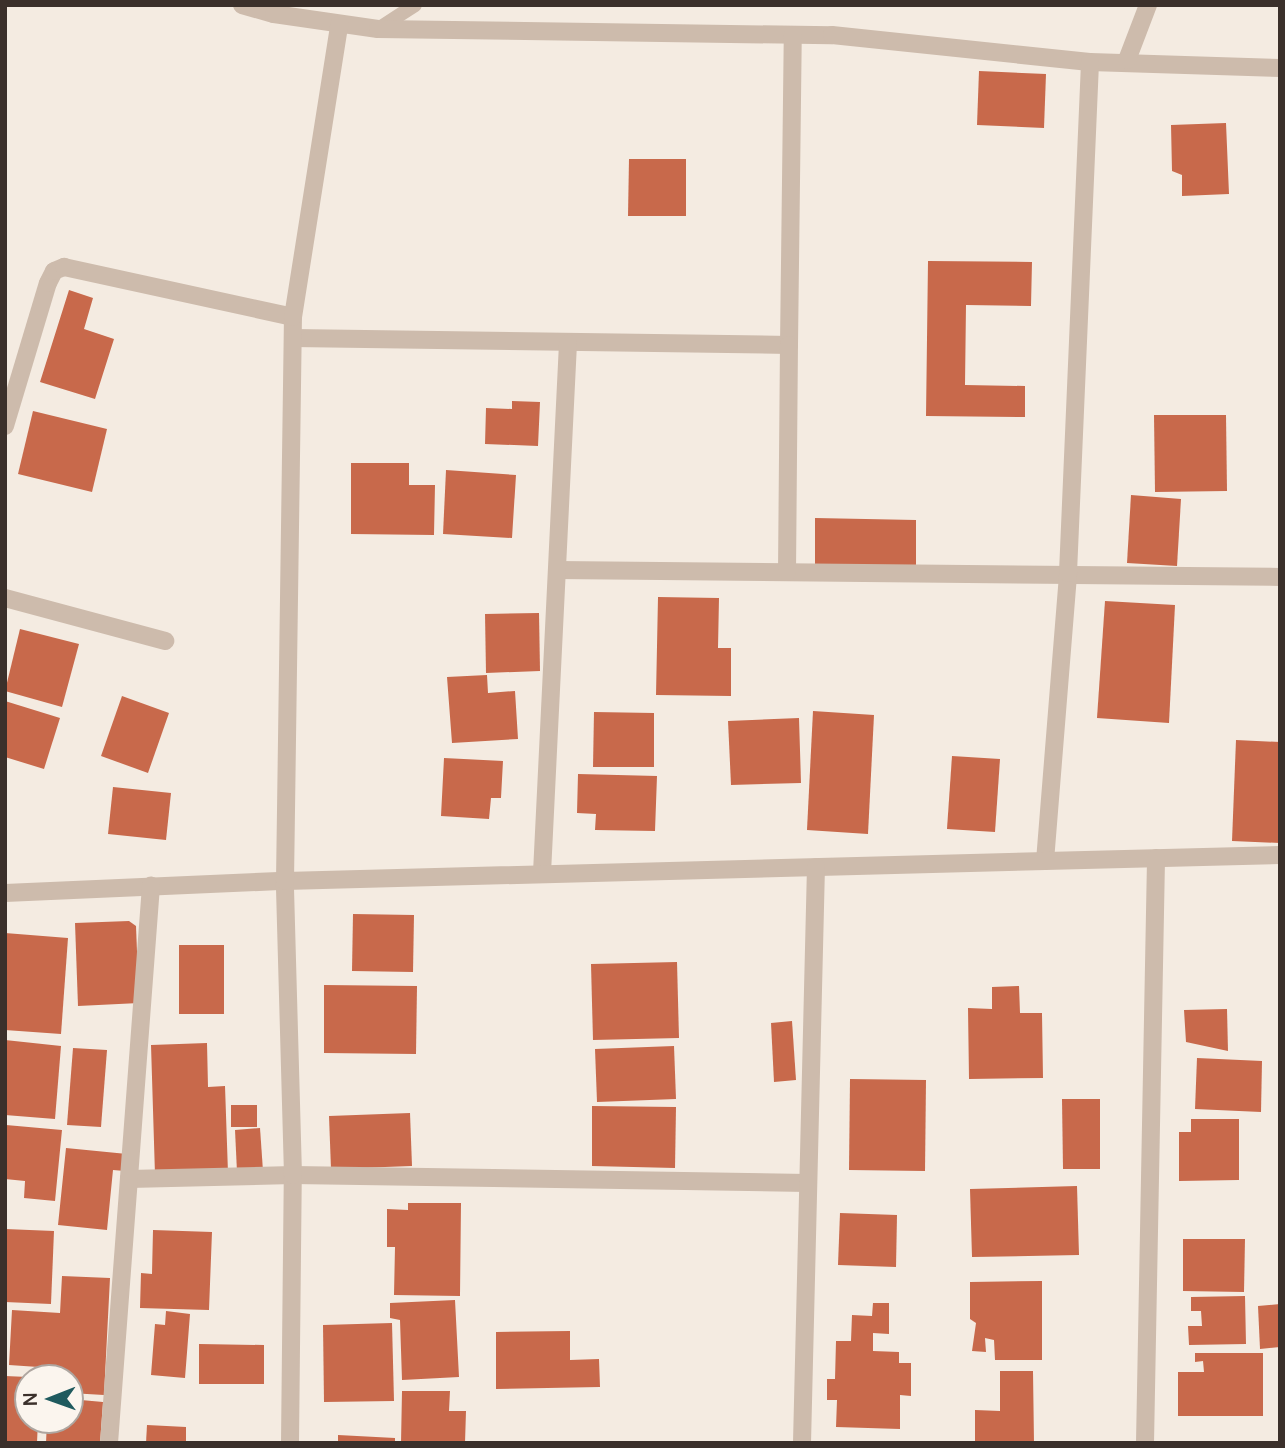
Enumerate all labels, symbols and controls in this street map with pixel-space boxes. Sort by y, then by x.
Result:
north arrow [14,1364,84,1434]
text: N [17,1392,43,1406]

